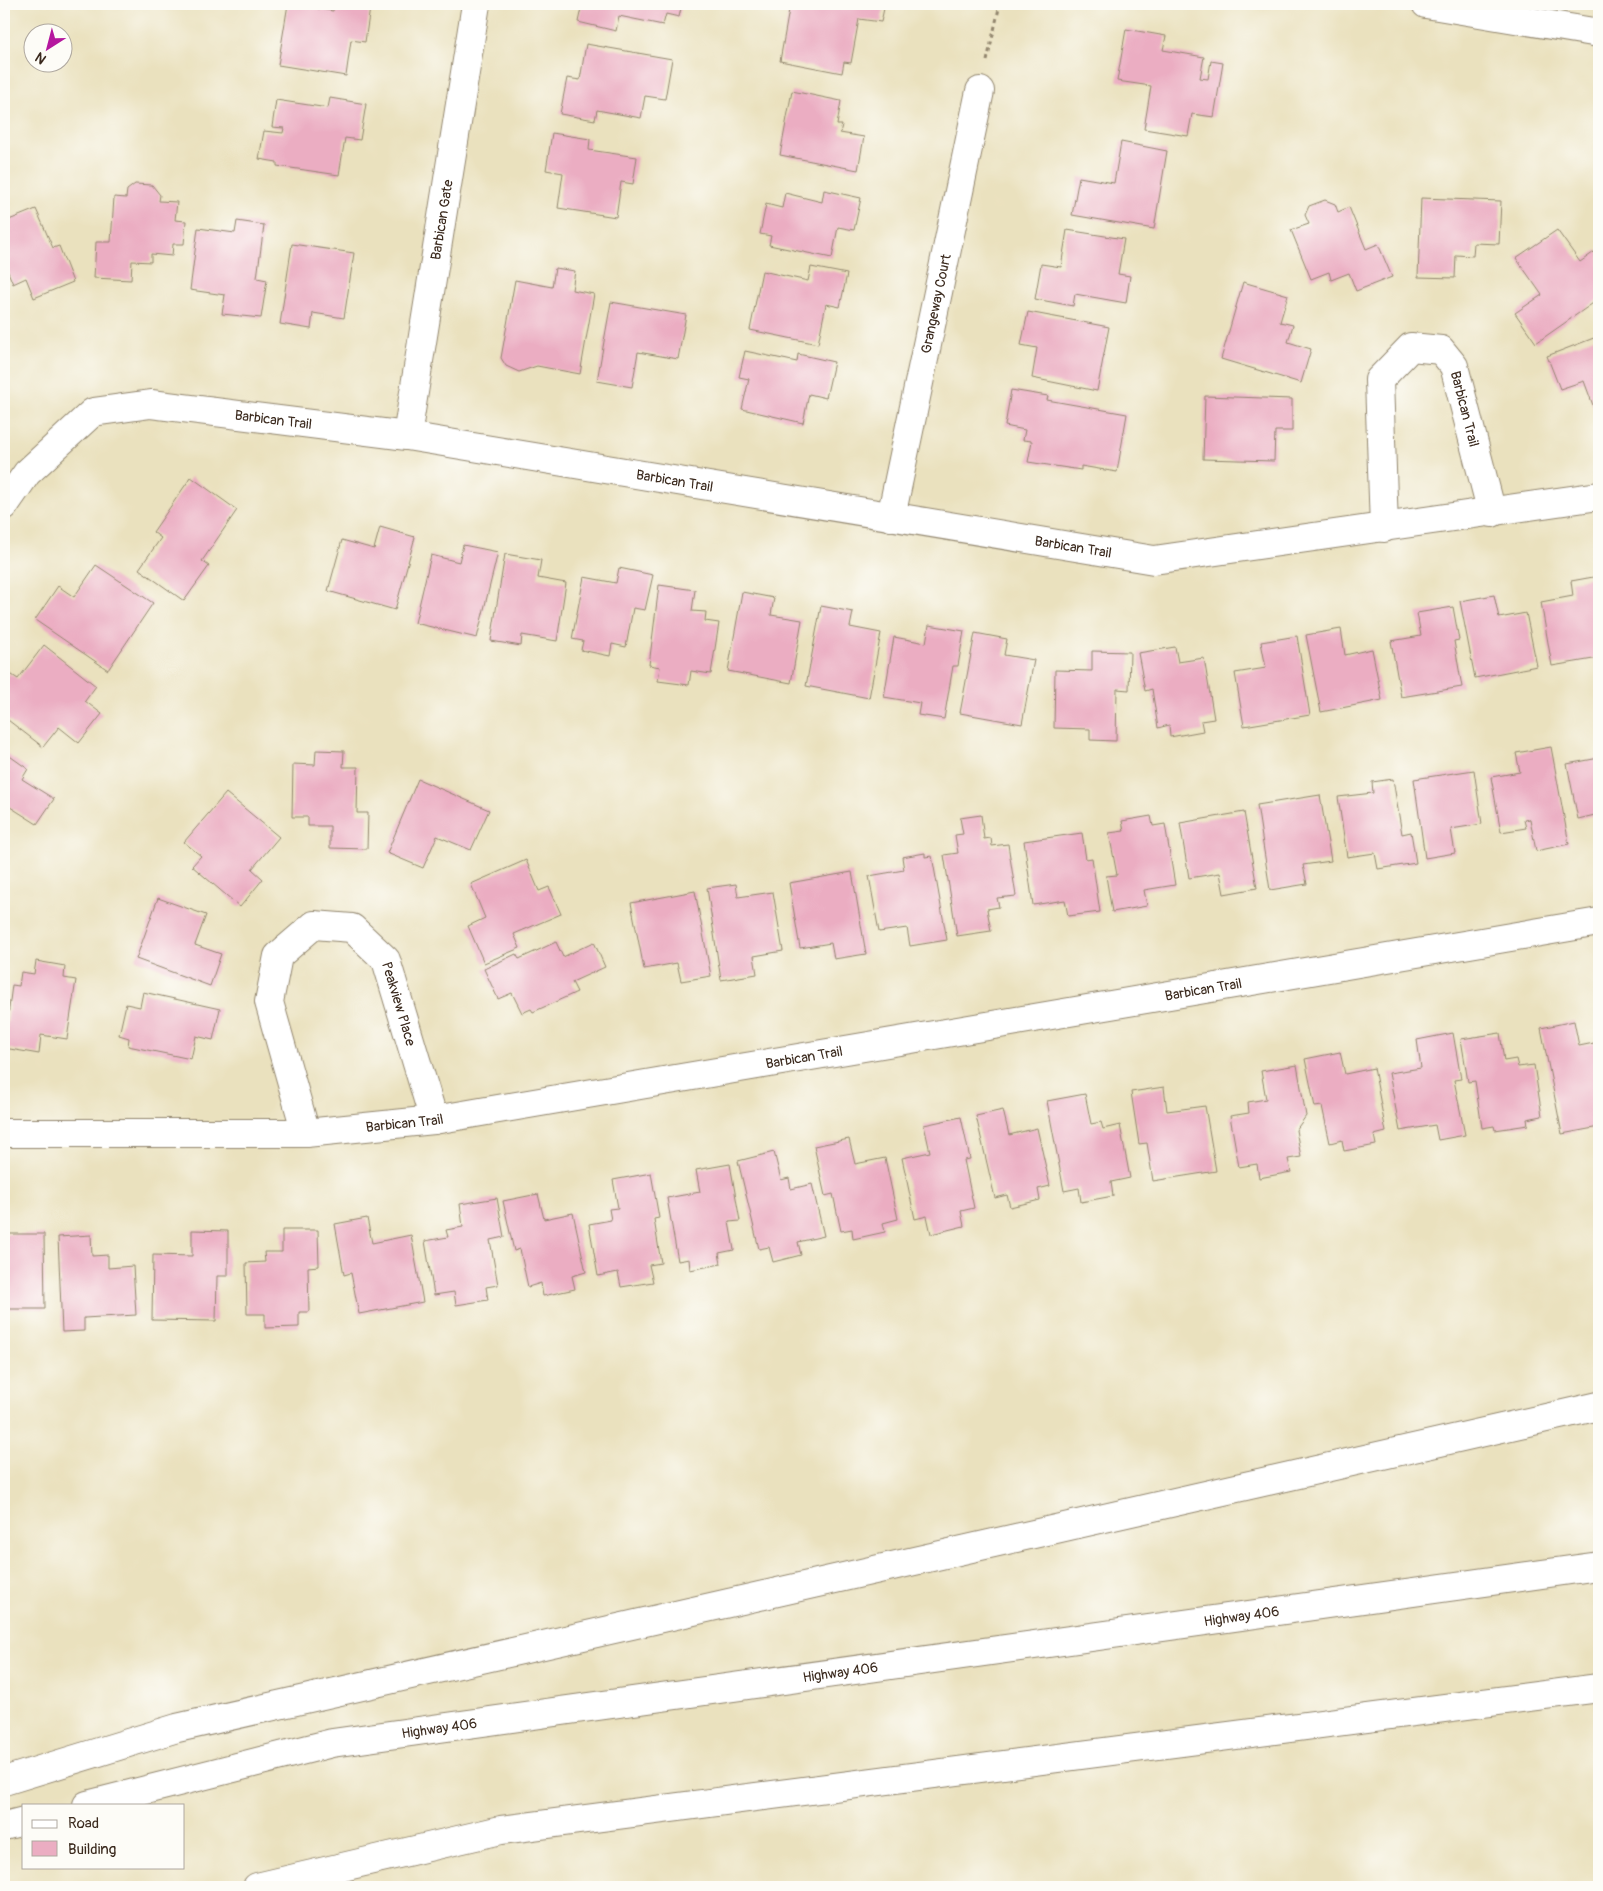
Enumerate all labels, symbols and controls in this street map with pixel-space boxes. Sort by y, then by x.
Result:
north arrow [22,22,72,72]
text: N [32,48,49,68]
street label: Barbican Gate [427,178,457,261]
street label: Grangeway Court [917,252,955,355]
street label: Barbican Trail [1447,369,1483,449]
street label: Barbican Trail [234,407,313,433]
street label: Barbican Trail [635,466,714,496]
street label: Barbican Trail [1033,532,1113,562]
street label: Peakview Place [378,960,419,1048]
street label: Barbican Trail [1164,975,1243,1005]
street label: Barbican Trail [764,1043,844,1072]
street label: Barbican Trail [365,1111,445,1136]
street label: Highway 406 [1203,1603,1280,1630]
street label: Highway 406 [802,1659,879,1686]
street label: Highway 406 [401,1715,478,1742]
legend [22,1804,185,1868]
text: Road [68,1814,99,1833]
text: Building [68,1840,116,1859]

